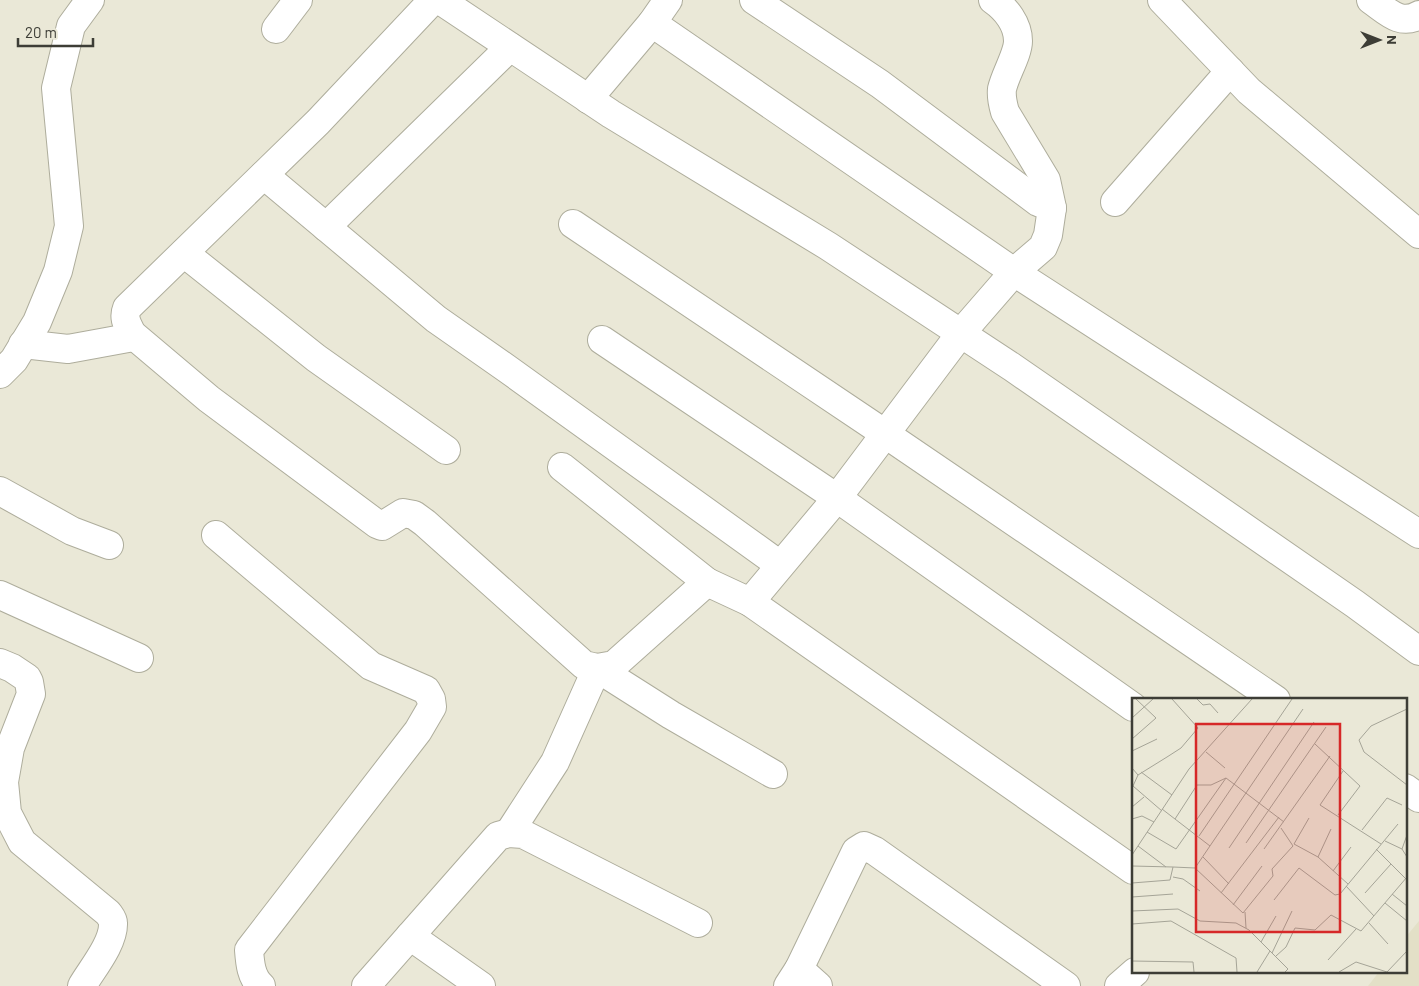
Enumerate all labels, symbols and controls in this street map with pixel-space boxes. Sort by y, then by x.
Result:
scale bar [18,15,92,47]
north arrow [1354,15,1404,65]
text: 20 m [25,23,57,41]
text: N [1384,35,1401,45]
inset map [1132,698,1406,974]

